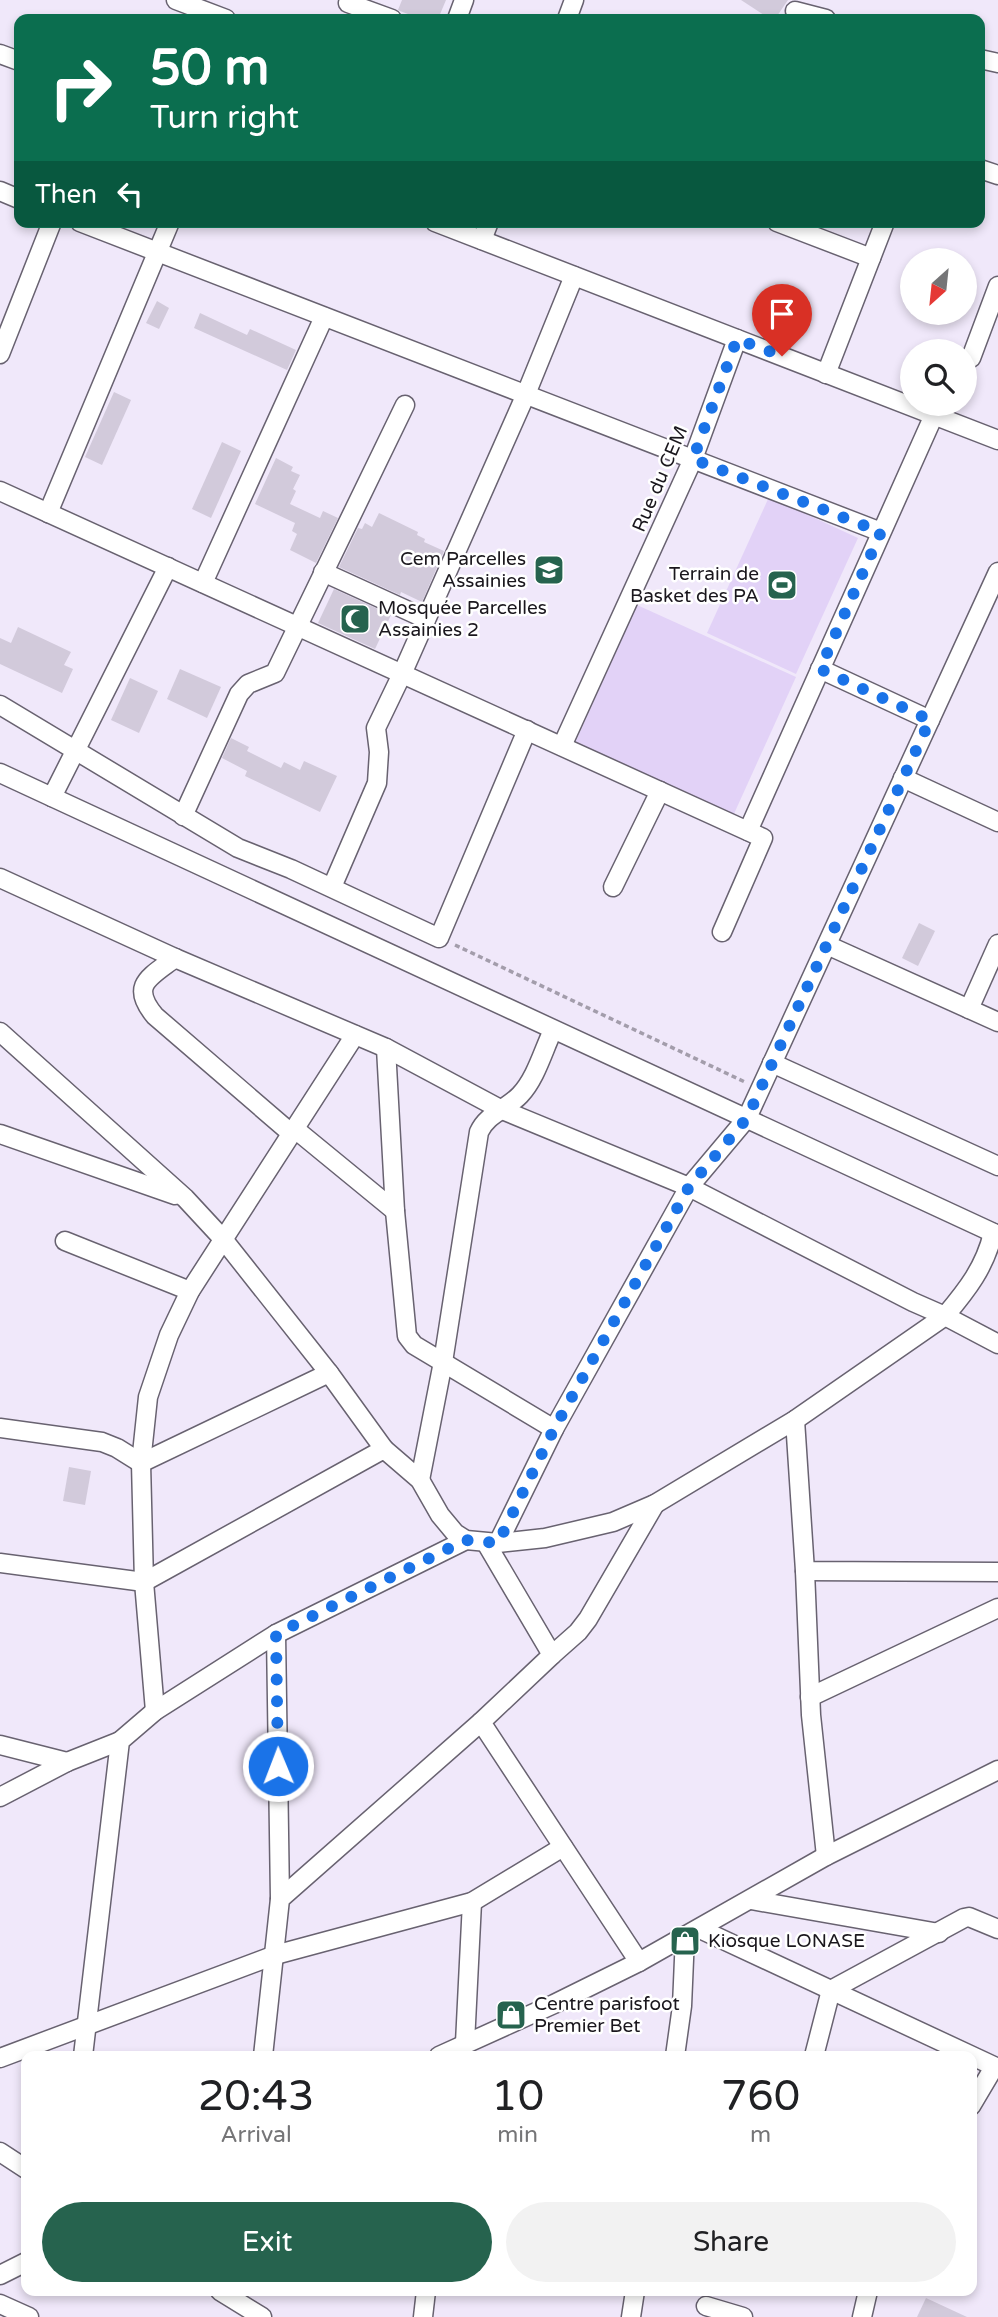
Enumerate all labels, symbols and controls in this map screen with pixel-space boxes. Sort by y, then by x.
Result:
text: 50 m [150,39,269,98]
icon: right [35,42,126,133]
text: Turn right [150,99,299,137]
icon: left [111,175,149,213]
text: Then [35,179,97,210]
north arrow [900,248,976,326]
map controls [900,248,977,416]
pin [752,284,812,356]
icon: arrive [763,295,801,333]
button: search [900,339,977,416]
street label: Rue du CEM [628,423,692,535]
place label: Cem Parcelles Assainies [400,548,526,592]
school or university icon: Cem Parcelles Assainies [532,553,566,587]
place label: Terrain de Basket des PA [630,563,759,607]
sports icon: Terrain de Basket des PA [765,568,799,602]
place label: Mosquée Parcelles Assainies 2 [378,597,547,641]
mosque icon: Mosquée Parcelles Assainies 2 [338,602,372,636]
position arrow [241,1729,315,1803]
shop icon: Kiosque LONASE [668,1924,702,1958]
place label: Kiosque LONASE [708,1930,865,1952]
place label: Centre parisfoot Premier Bet [534,1993,680,2037]
shop icon: Centre parisfoot Premier Bet [494,1998,528,2032]
text: 20:43 [198,2071,314,2122]
text: 10 [491,2071,544,2122]
text: 760 [721,2071,800,2122]
text: Arrival [221,2121,292,2149]
text: min [497,2121,538,2149]
text: m [750,2121,771,2149]
button: Exit [42,2202,492,2282]
button: Share [506,2202,956,2282]

